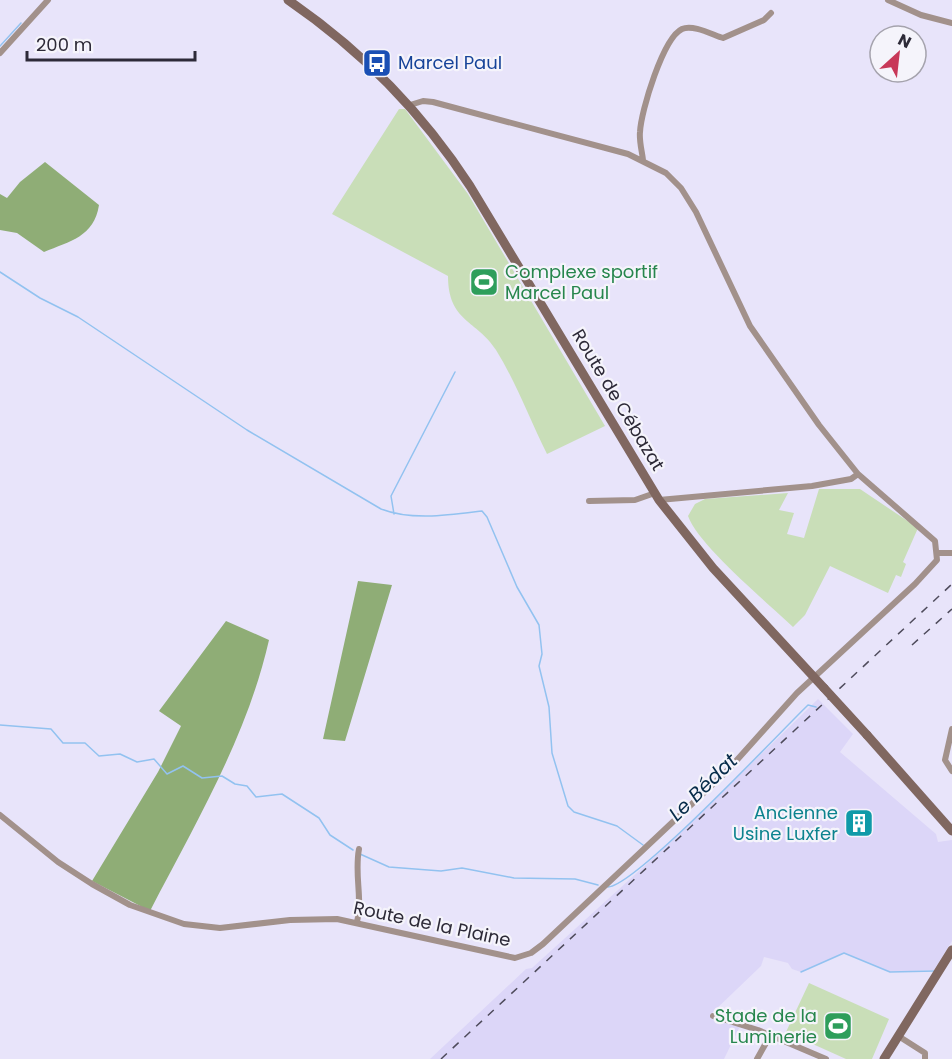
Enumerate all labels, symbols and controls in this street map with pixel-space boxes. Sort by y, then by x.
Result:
scale bar [27,24,195,62]
north arrow [868,24,928,84]
text: N [894,28,915,54]
text: 200 m [36,32,92,57]
bus stop icon: Marcel Paul [361,47,393,79]
place label: Marcel Paul [398,50,502,75]
place label: Complexe sportif Marcel Paul [505,259,658,305]
sports icon: Complexe sportif Marcel Paul [468,266,500,298]
street label: Route de Cébazat [566,324,671,475]
water label: Le Bédat [662,747,744,827]
place label: Ancienne Usine Luxfer [733,800,838,846]
building icon: Ancienne Usine Luxfer [843,807,875,839]
street label: Route de la Plaine [351,895,513,952]
place label: Stade de la Luminerie [715,1003,817,1049]
sports icon: Stade de la Luminerie [822,1010,854,1042]

